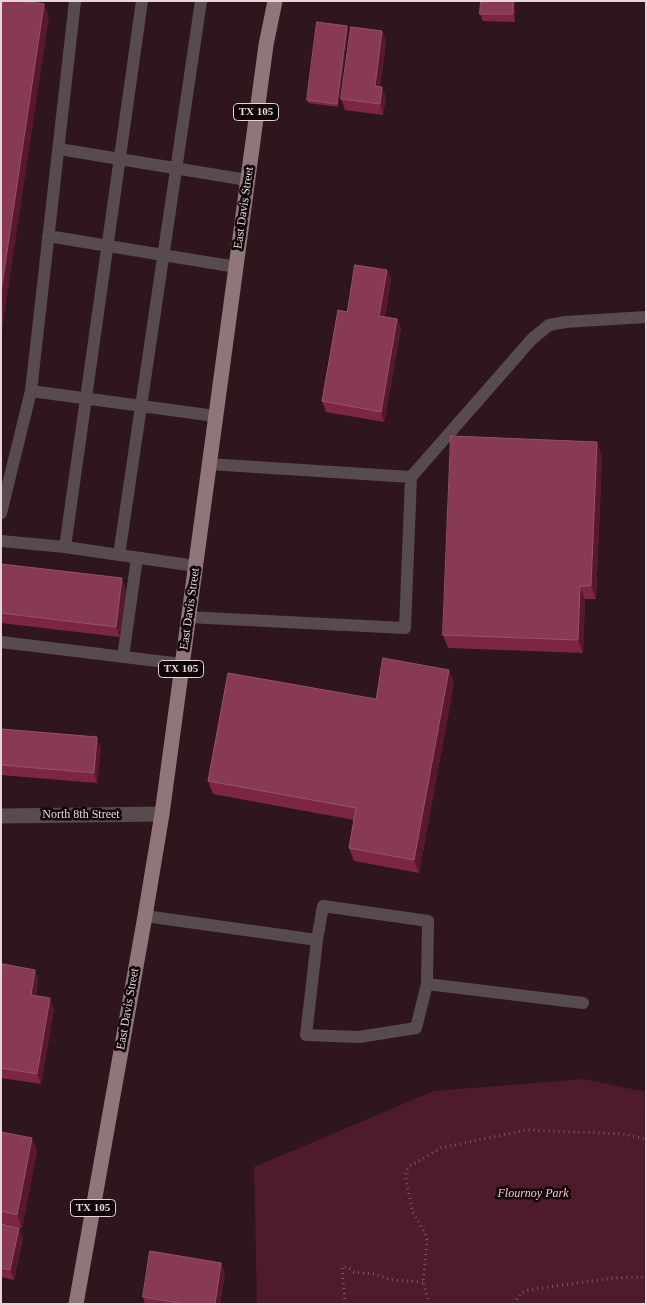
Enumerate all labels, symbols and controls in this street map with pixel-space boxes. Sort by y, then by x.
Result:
road number: TX 105 [234,104,278,120]
street label: East Davis Street [231,166,257,250]
street label: East Davis Street [177,567,203,651]
road number: TX 105 [158,661,204,678]
street label: North 8th Street [42,808,120,822]
street label: East Davis Street [114,967,142,1051]
park label: Flournoy Park [498,1187,568,1201]
road number: TX 105 [70,1200,116,1216]

